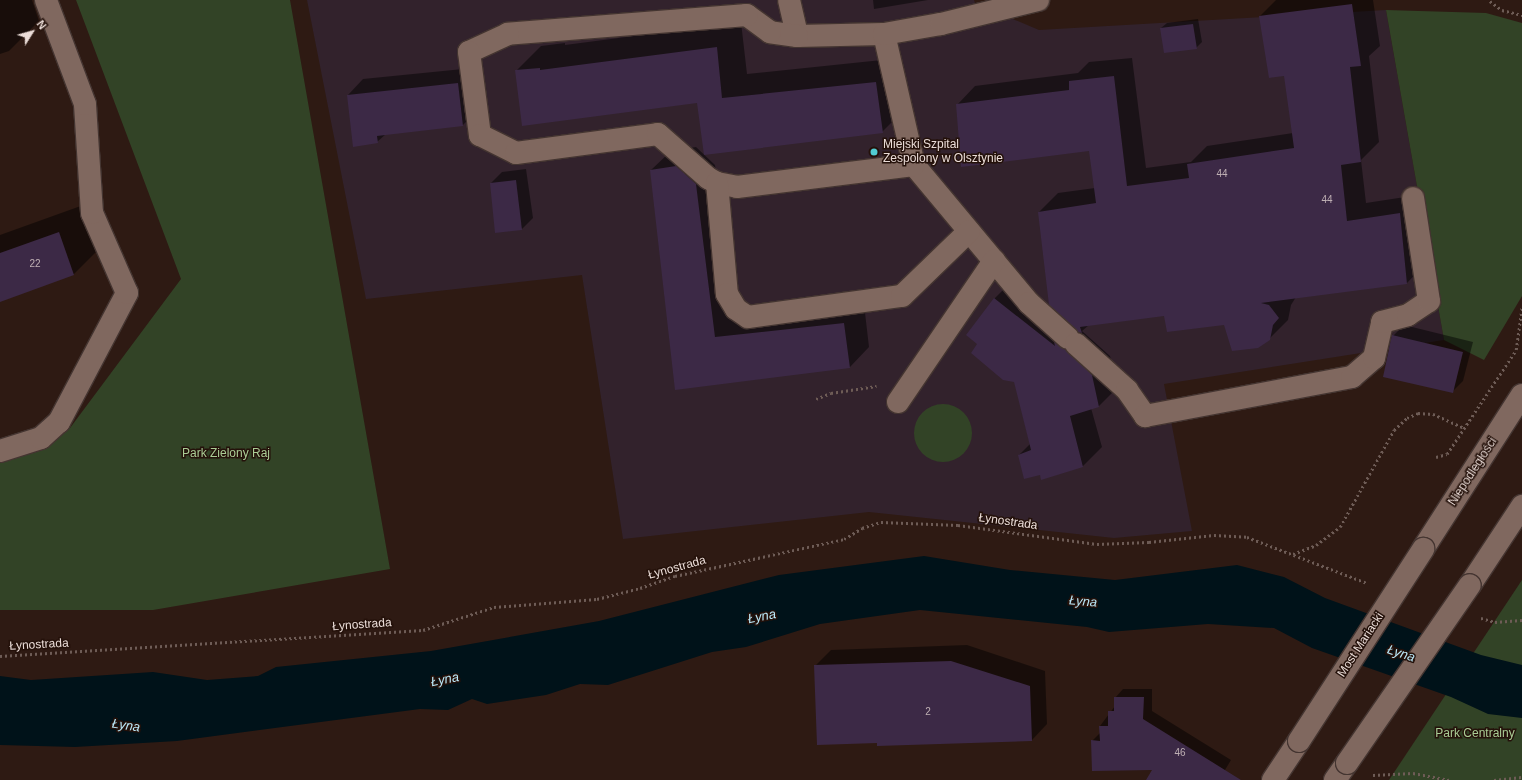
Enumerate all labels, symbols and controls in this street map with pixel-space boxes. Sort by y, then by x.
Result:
north arrow [12,12,52,52]
text: N [34,18,49,32]
place label: Miejski Szpital Zespolony w Olsztynie [883,138,1003,166]
marker: Miejski Szpital Zespolony w Olsztynie [868,146,880,158]
house number: 44 [1216,168,1228,180]
house number: 44 [1321,194,1333,206]
house number: 22 [29,258,41,270]
street label: Niepodległości [1446,435,1500,509]
park label: Park Zielony Raj [182,447,270,461]
street label: Łynostrada [978,511,1038,533]
street label: Łynostrada [646,553,708,583]
water label: Łyna [1068,593,1098,611]
water label: Łyna [747,607,777,627]
street label: Most Mariacki [1335,610,1387,680]
street label: Łynostrada [332,616,392,634]
street label: Łynostrada [9,636,69,654]
water label: Łyna [1385,642,1417,666]
water label: Łyna [430,670,460,690]
house number: 2 [925,706,931,718]
water label: Łyna [111,716,141,736]
park label: Park Centralny [1435,727,1515,741]
house number: 46 [1174,747,1186,759]

